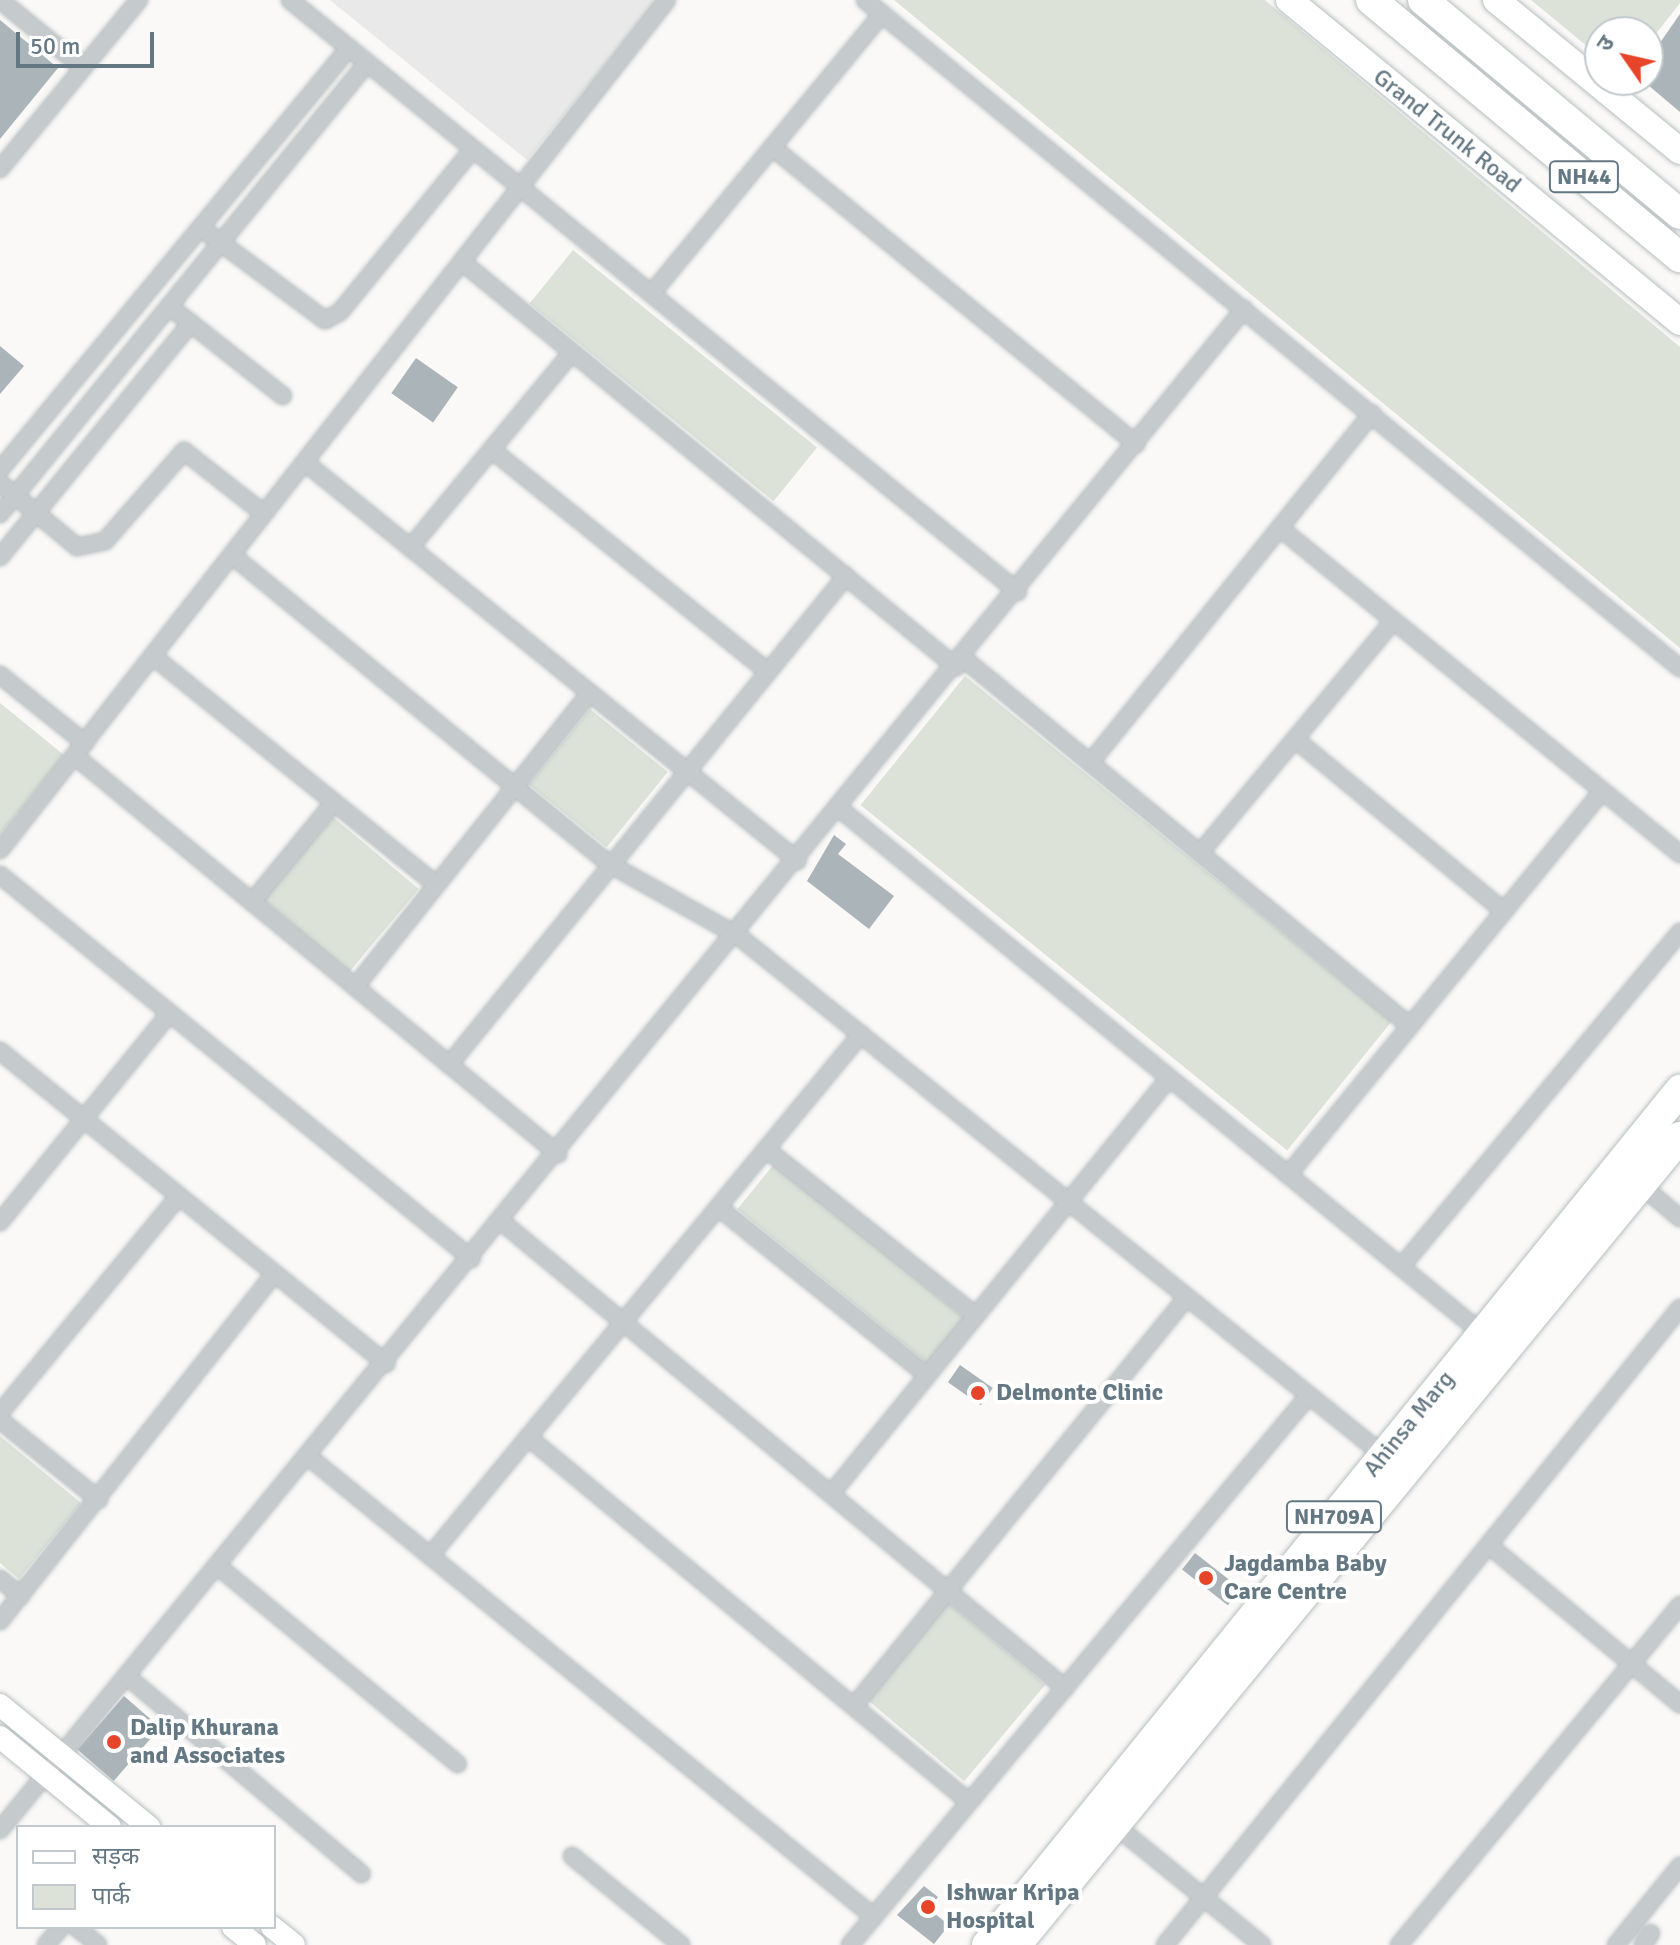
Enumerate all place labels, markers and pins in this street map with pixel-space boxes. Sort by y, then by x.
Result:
place label: Delmonte Clinic [996,1379,1163,1407]
marker: Delmonte Clinic [967,1382,989,1404]
place label: Jagdamba Baby Care Centre [1224,1550,1387,1606]
marker: Jagdamba Baby Care Centre [1195,1567,1217,1589]
place label: Dalip Khurana and Associates [130,1714,285,1770]
marker: Dalip Khurana and Associates [105,1733,123,1751]
place label: Ishwar Kripa Hospital [946,1879,1079,1935]
marker: Ishwar Kripa Hospital [917,1896,939,1918]

